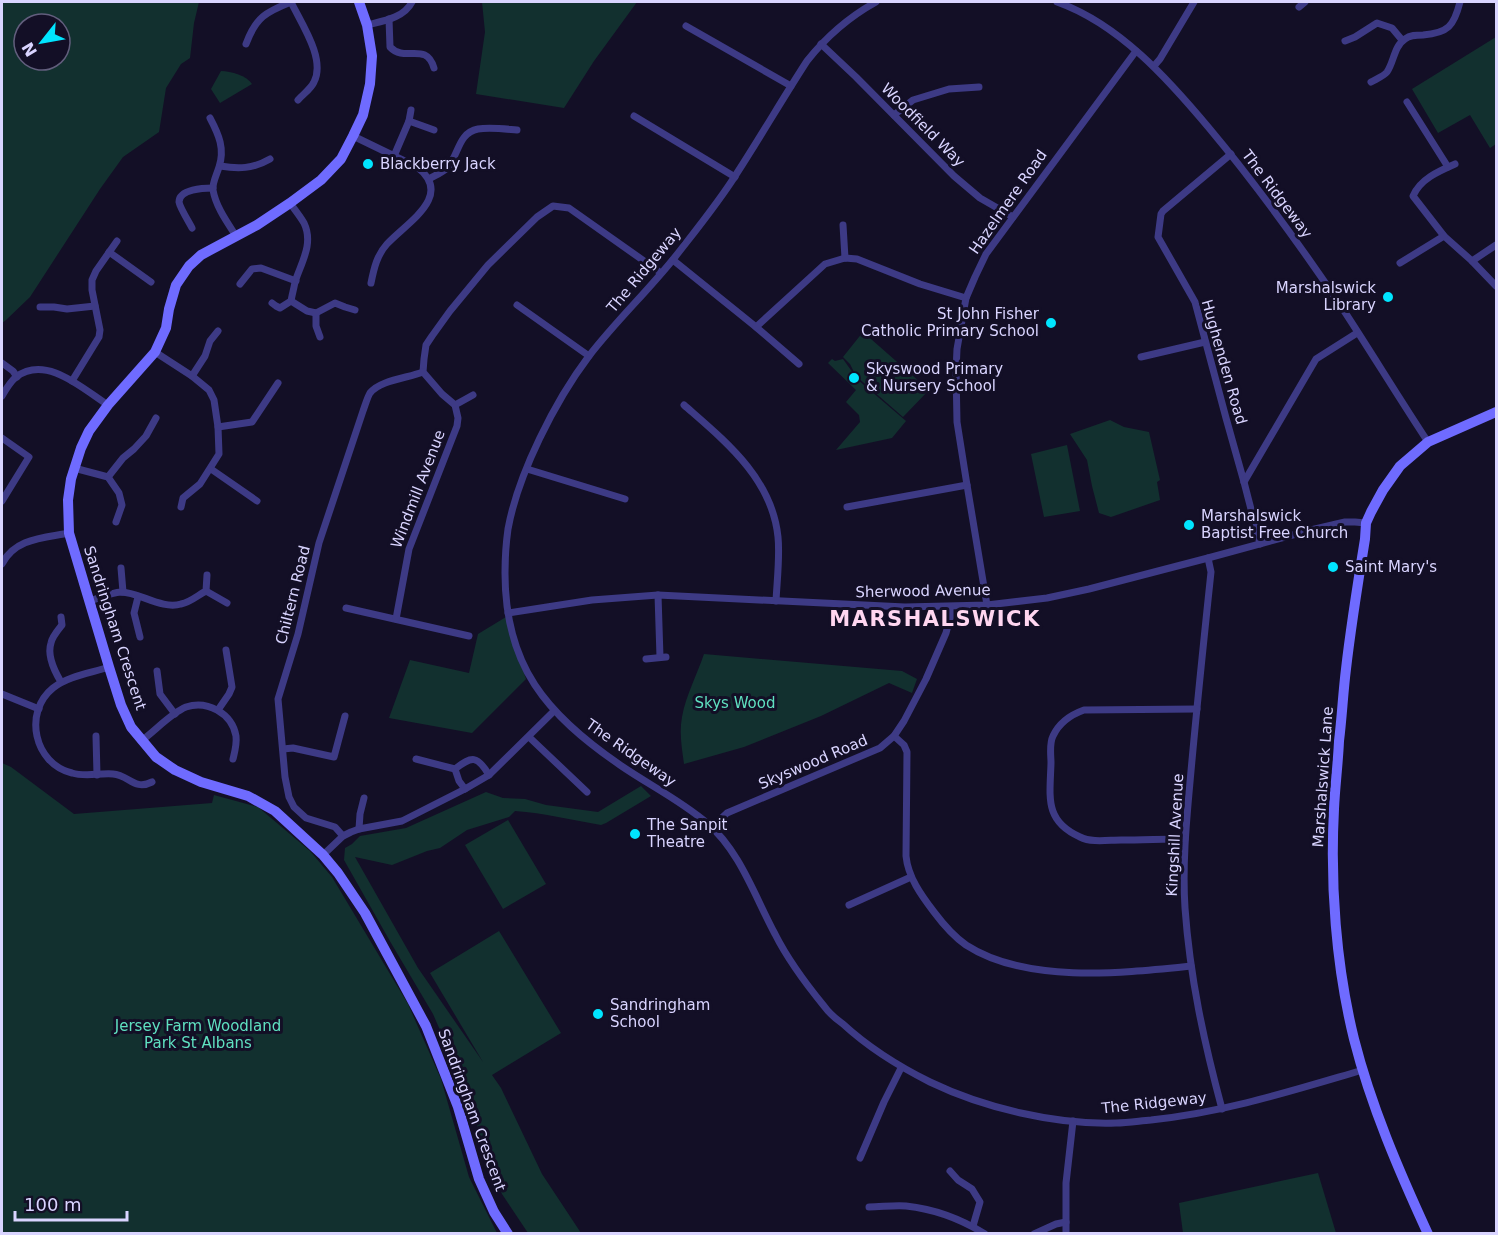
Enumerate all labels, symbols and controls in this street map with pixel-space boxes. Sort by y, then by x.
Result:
north arrow [12,12,72,72]
text: N [18,39,41,60]
street label: Woodfield Way [877,79,969,171]
street label: Hazelmere Road [965,146,1051,258]
street label: The Ridgeway [1237,146,1316,242]
place label: Blackberry Jack [380,155,496,173]
marker: Blackberry Jack [361,157,375,171]
street label: The Ridgeway [602,224,685,317]
place label: Marshalswick Library [1276,279,1376,314]
marker: Marshalswick Library [1381,290,1395,304]
street label: Hughenden Road [1198,297,1250,427]
place label: St John Fisher Catholic Primary School [861,305,1040,340]
marker: St John Fisher Catholic Primary School [1044,316,1058,330]
place label: Skyswood Primary & Nursery School [866,360,1003,395]
marker: Skyswood Primary & Nursery School [847,371,861,385]
street label: Windmill Avenue [387,427,449,551]
place label: Marshalswick Baptist Free Church [1201,507,1348,542]
marker: Marshalswick Baptist Free Church [1182,518,1196,532]
street label: Sandringham Crescent [80,544,150,712]
street label: Chiltern Road [272,544,314,646]
place label: Saint Mary's [1345,558,1437,576]
marker: Saint Mary's [1326,560,1340,574]
street label: Sherwood Avenue [855,581,991,601]
district label: MARSHALSWICK [829,607,1041,631]
park label: Skys Wood [695,694,775,712]
street label: Marshalswick Lane [1309,706,1337,848]
street label: The Ridgeway [582,715,680,791]
street label: Skyswood Road [756,731,870,793]
street label: Kingshill Avenue [1163,773,1187,897]
place label: The Sanpit Theatre [646,816,728,851]
marker: The Sanpit Theatre [628,827,642,841]
place label: Sandringham School [610,996,710,1031]
marker: Sandringham School [591,1007,605,1021]
park label: Jersey Farm Woodland Park St Albans [114,1017,281,1052]
street label: Sandringham Crescent [434,1026,510,1194]
street label: The Ridgeway [1099,1089,1208,1118]
scale bar [15,1184,128,1222]
text: 100 m [24,1194,82,1215]

